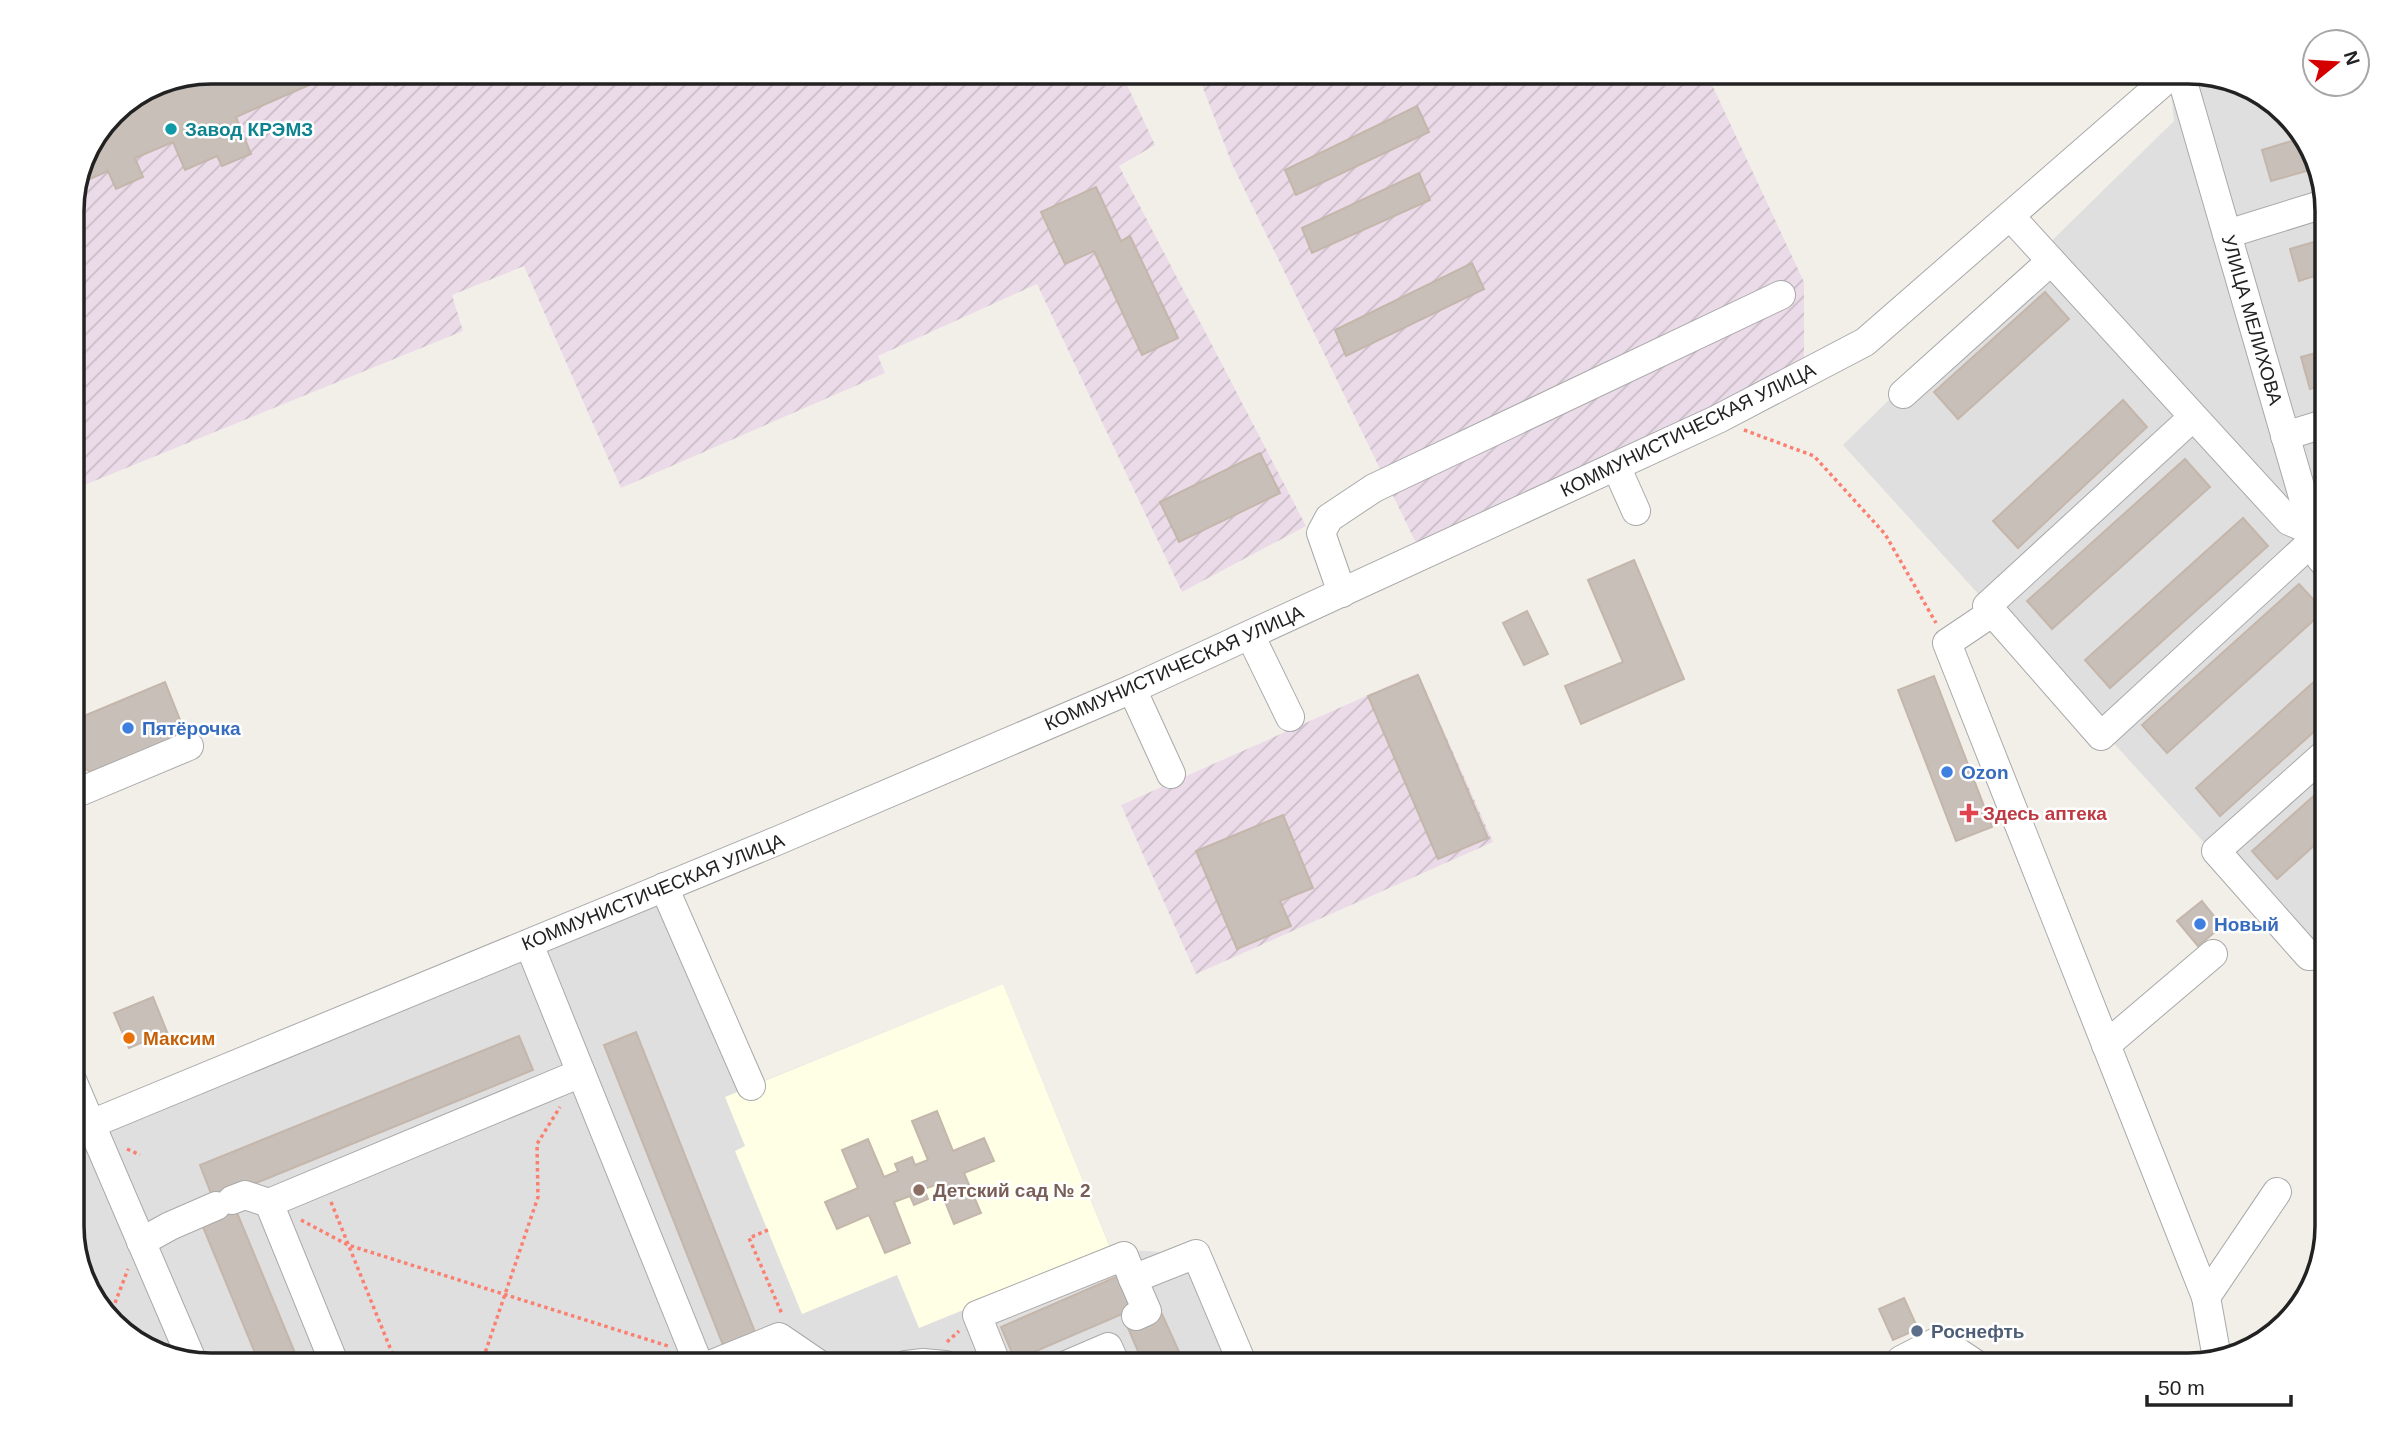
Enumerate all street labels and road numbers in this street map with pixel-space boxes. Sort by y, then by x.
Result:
street label: УЛИЦА МЕЛИХОВА [2218,233,2286,408]
street label: КОММУНИСТИЧЕСКАЯ УЛИЦА [1557,359,1819,501]
street label: КОММУНИСТИЧЕСКАЯ УЛИЦА [1041,601,1307,735]
street label: КОММУНИСТИЧЕСКАЯ УЛИЦА [519,829,788,954]

